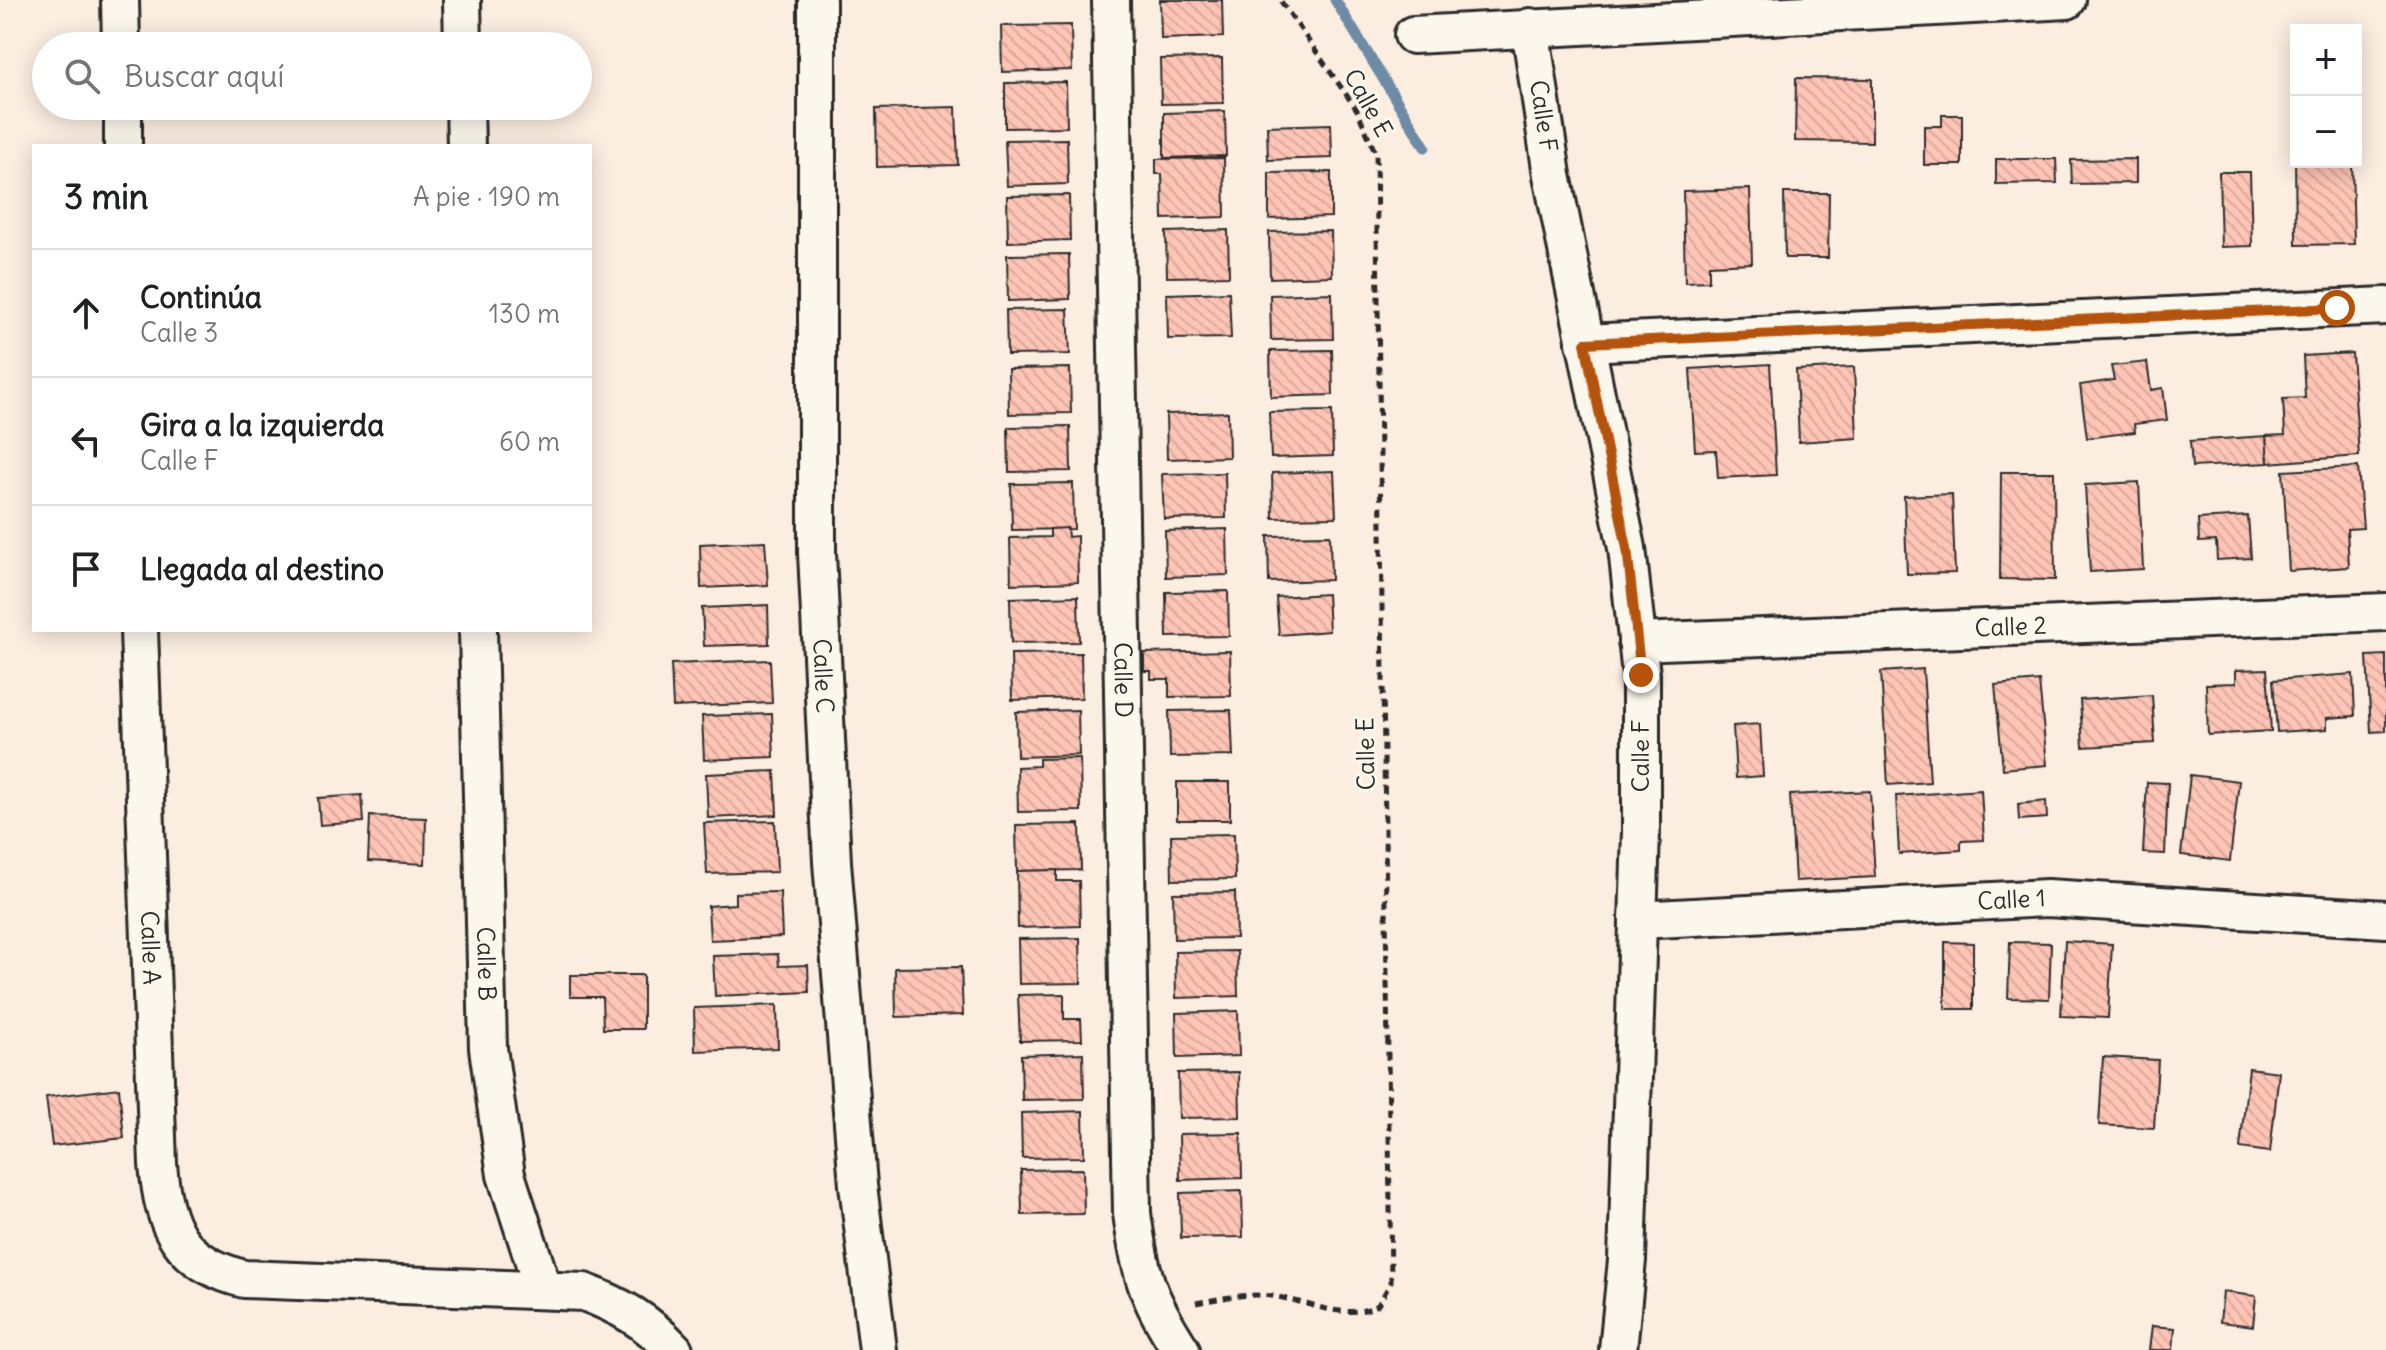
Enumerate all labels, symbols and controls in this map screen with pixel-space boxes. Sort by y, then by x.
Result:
map controls [2290,24,2362,168]
button: + [2290,24,2362,96]
search box [32,32,592,120]
icon: search [60,54,104,98]
text: Buscar aquí [124,57,284,95]
street label: Calle E [1338,63,1400,142]
street label: Calle F [1524,78,1564,154]
button: − [2290,96,2362,168]
text: 3 min [64,175,149,218]
text: A pie · 190 m [413,180,560,213]
text: Continúa [140,278,262,316]
route start [2319,290,2355,326]
icon: ahead [64,291,108,335]
text: 130 m [489,297,560,330]
text: Calle 3 [140,316,218,349]
text: Gira a la izquierda [140,406,384,444]
icon: left [64,419,108,463]
text: 60 m [499,425,560,458]
text: Calle F [140,444,218,477]
icon: arrive [64,547,108,591]
text: Llegada al destino [140,550,384,588]
street label: Calle 2 [1974,610,2047,642]
street label: Calle C [807,638,841,714]
street label: Calle D [1108,642,1139,718]
route end [1623,657,1659,693]
street label: Calle E [1349,717,1381,791]
street label: Calle F [1625,720,1655,792]
street label: Calle 1 [1977,882,2046,916]
street label: Calle A [135,910,168,985]
street label: Calle B [471,926,503,1001]

